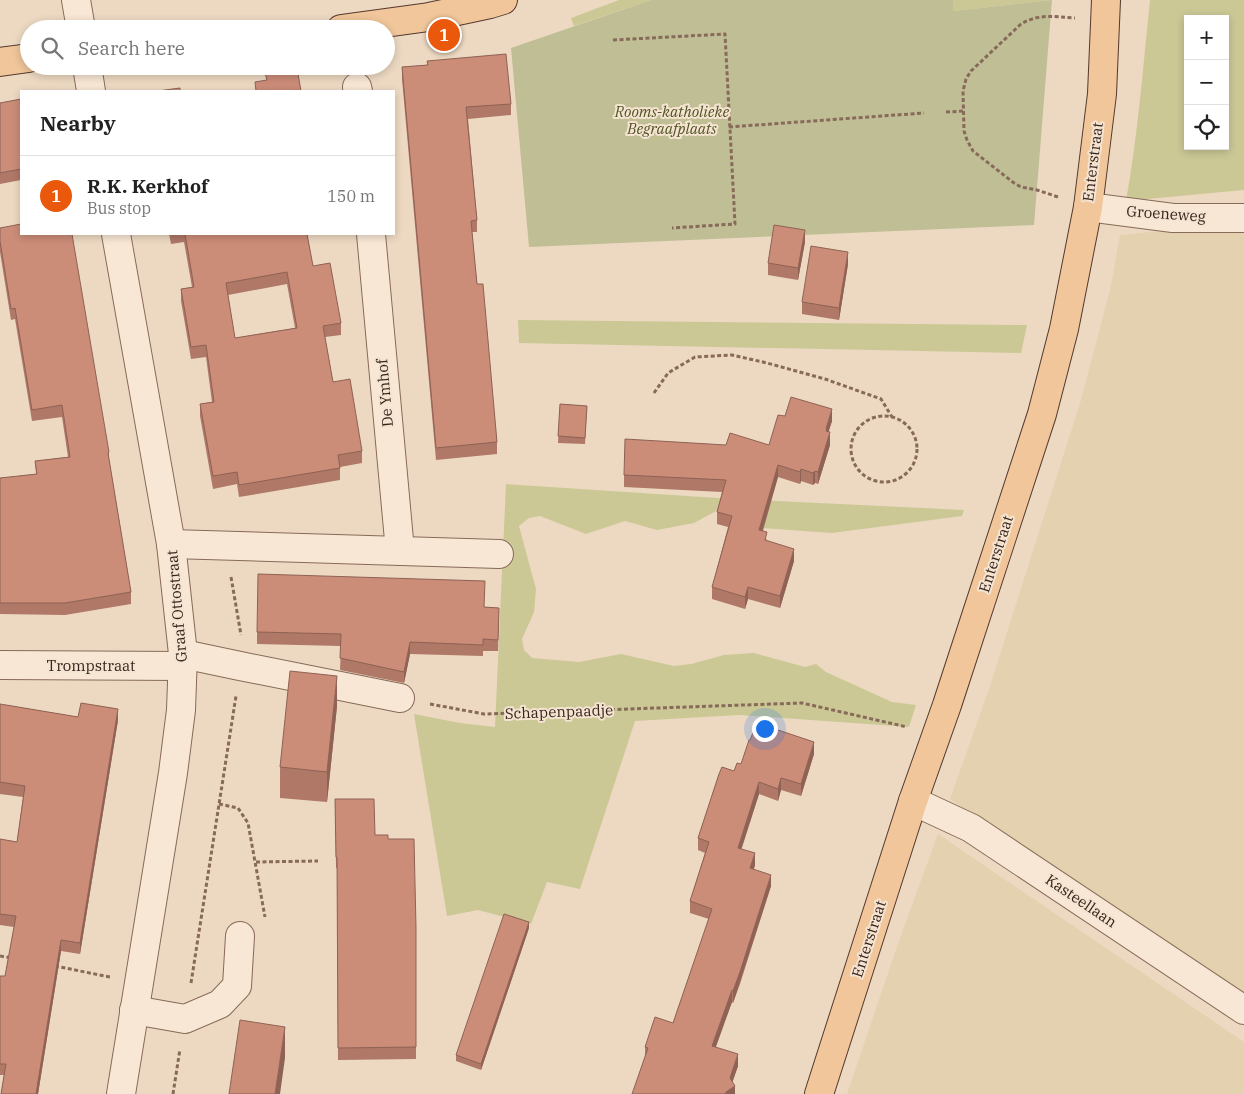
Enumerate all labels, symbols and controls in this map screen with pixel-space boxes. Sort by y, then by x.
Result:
map controls [1184,15,1229,150]
button: + [1184,15,1229,60]
pin: 1 [428,16,460,54]
search box [20,20,395,75]
icon: search [38,34,66,62]
text: Search here [78,36,185,60]
button: − [1184,60,1229,105]
park label: Rooms-katholieke Begraafplaats [614,102,729,138]
button: locate [1184,105,1229,150]
text: Nearby [40,109,116,137]
street label: Enterstraat [1078,121,1107,203]
text: R.K. Kerkhof [87,174,208,198]
text: 1 [51,186,61,206]
text: 150 m [327,186,375,206]
text: Bus stop [87,198,151,218]
street label: Groeneweg [1126,201,1206,226]
street label: De Ymhof [372,357,397,428]
street label: Enterstraat [974,513,1017,595]
street label: Graaf Ottostraat [162,549,191,663]
street label: Trompstraat [47,656,135,675]
street label: Schapenpaadje [504,700,614,723]
your location [752,716,778,742]
street label: Kasteellaan [1042,870,1121,932]
street label: Enterstraat [847,898,890,980]

